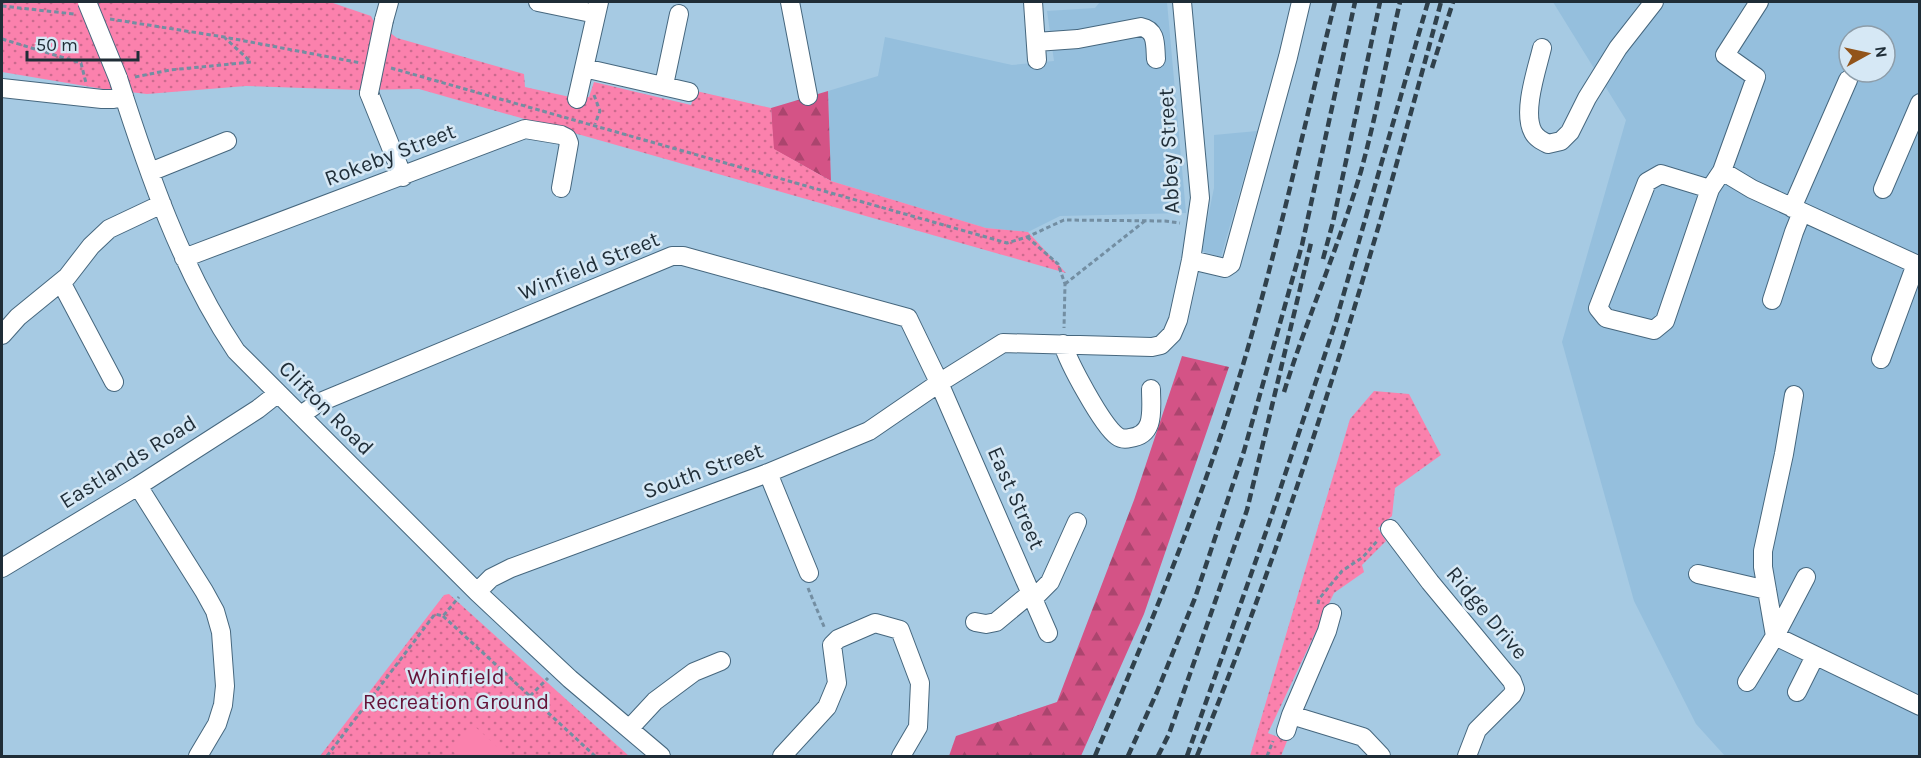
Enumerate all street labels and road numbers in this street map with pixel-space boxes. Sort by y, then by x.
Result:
street label: Abbey Street [1153,87,1185,215]
street label: Rokeby Street [321,118,459,192]
street label: Winfield Street [515,226,663,306]
street label: Clifton Road [273,355,379,461]
street label: Eastlands Road [55,410,201,514]
street label: South Street [639,437,767,505]
street label: East Street [982,442,1050,554]
street label: Ridge Drive [1441,561,1533,665]

